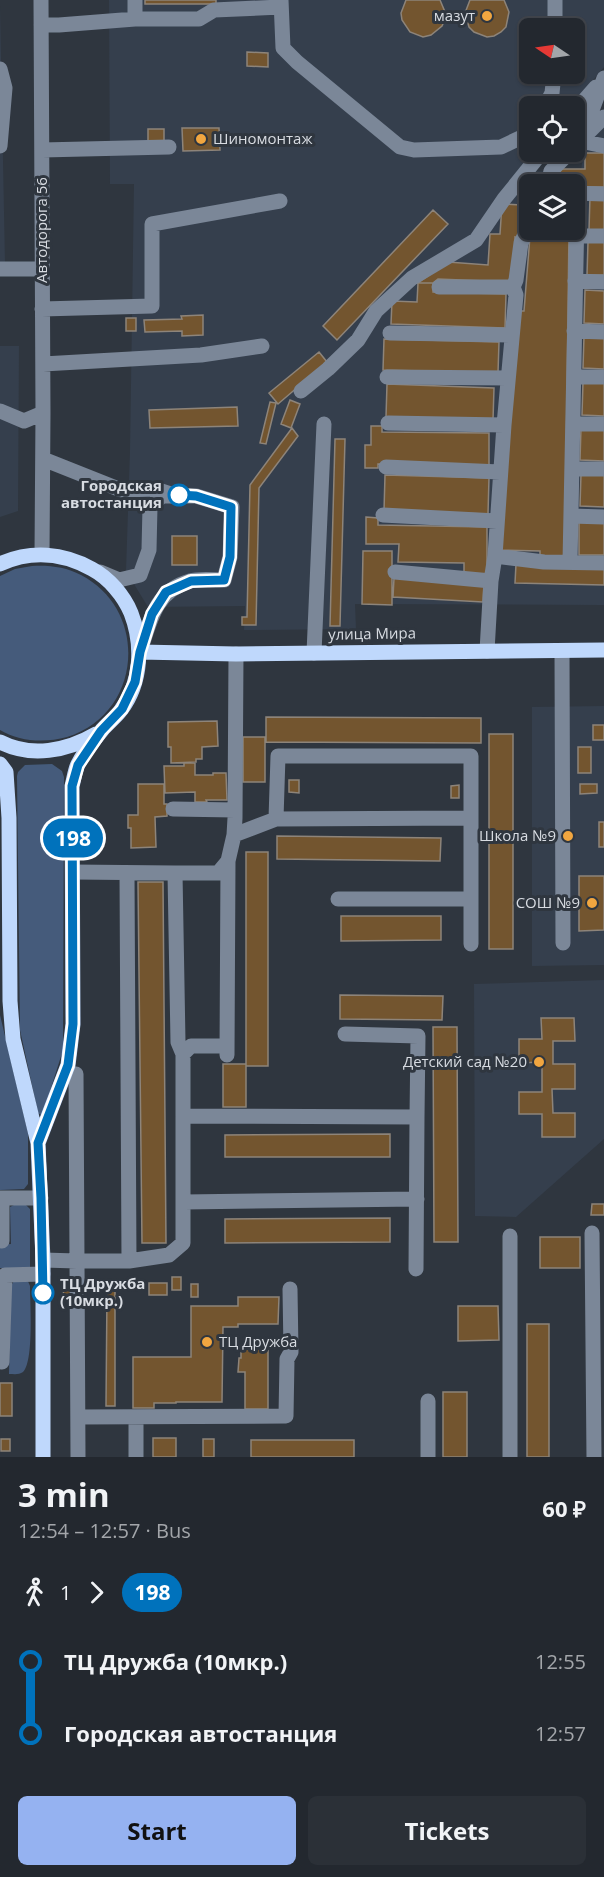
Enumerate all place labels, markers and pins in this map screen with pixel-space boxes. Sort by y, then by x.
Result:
place label: мазут [434,5,475,25]
marker: мазут [480,9,494,23]
place label: Шиномонтаж [213,128,312,148]
marker: Шиномонтаж [194,132,208,146]
place label: Городская автостанция [61,475,162,512]
marker: Городская автостанция [168,484,190,506]
place label: Школа №9 [479,825,556,845]
marker: Школа №9 [561,829,575,843]
place label: СОШ №9 [516,892,580,912]
marker: СОШ №9 [585,896,599,910]
place label: Детский сад №20 [403,1051,527,1071]
marker: Детский сад №20 [532,1055,546,1069]
place label: ТЦ Дружба (10мкр.) [60,1273,145,1310]
marker: ТЦ Дружба (10мкр.) [32,1282,54,1304]
place label: ТЦ Дружба [219,1331,297,1351]
marker: ТЦ Дружба [200,1335,214,1349]

